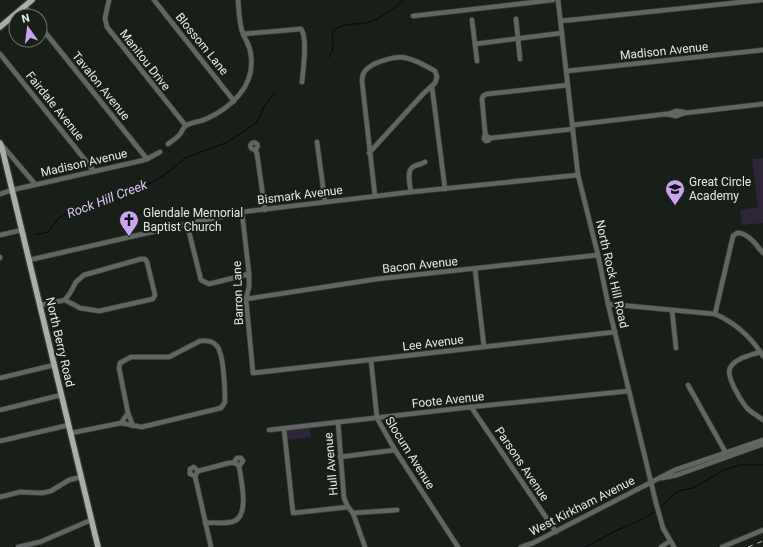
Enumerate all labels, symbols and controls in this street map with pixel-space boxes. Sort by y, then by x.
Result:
north arrow [8,8,48,48]
street label: Blossom Lane [173,10,231,78]
text: N [20,11,31,26]
street label: Manitou Drive [117,27,173,93]
street label: Madison Avenue [619,39,709,63]
street label: Tavalon Avenue [69,49,133,123]
street label: Fairdale Avenue [23,69,87,143]
street label: Madison Avenue [39,146,129,180]
place label: Great Circle Academy [689,175,751,203]
water label: Rock Hill Creek [65,177,150,221]
school or university icon: Great Circle Academy [664,178,686,206]
street label: Bismark Avenue [256,183,344,207]
place label: Glendale Memorial Baptist Church [143,206,243,234]
church icon: Glendale Memorial Baptist Church [118,209,140,237]
street label: North Rock Hill Road [593,219,631,329]
street label: Bacon Avenue [381,254,459,276]
street label: Barron Lane [230,261,246,325]
street label: North Berry Road [43,296,77,388]
street label: Lee Avenue [402,332,464,354]
street label: Foote Avenue [411,389,485,411]
street label: Slocum Avenue [382,414,438,492]
street label: Parsons Avenue [492,424,552,504]
street label: Hull Avenue [321,432,341,496]
street label: West Kirkham Avenue [527,473,637,539]

